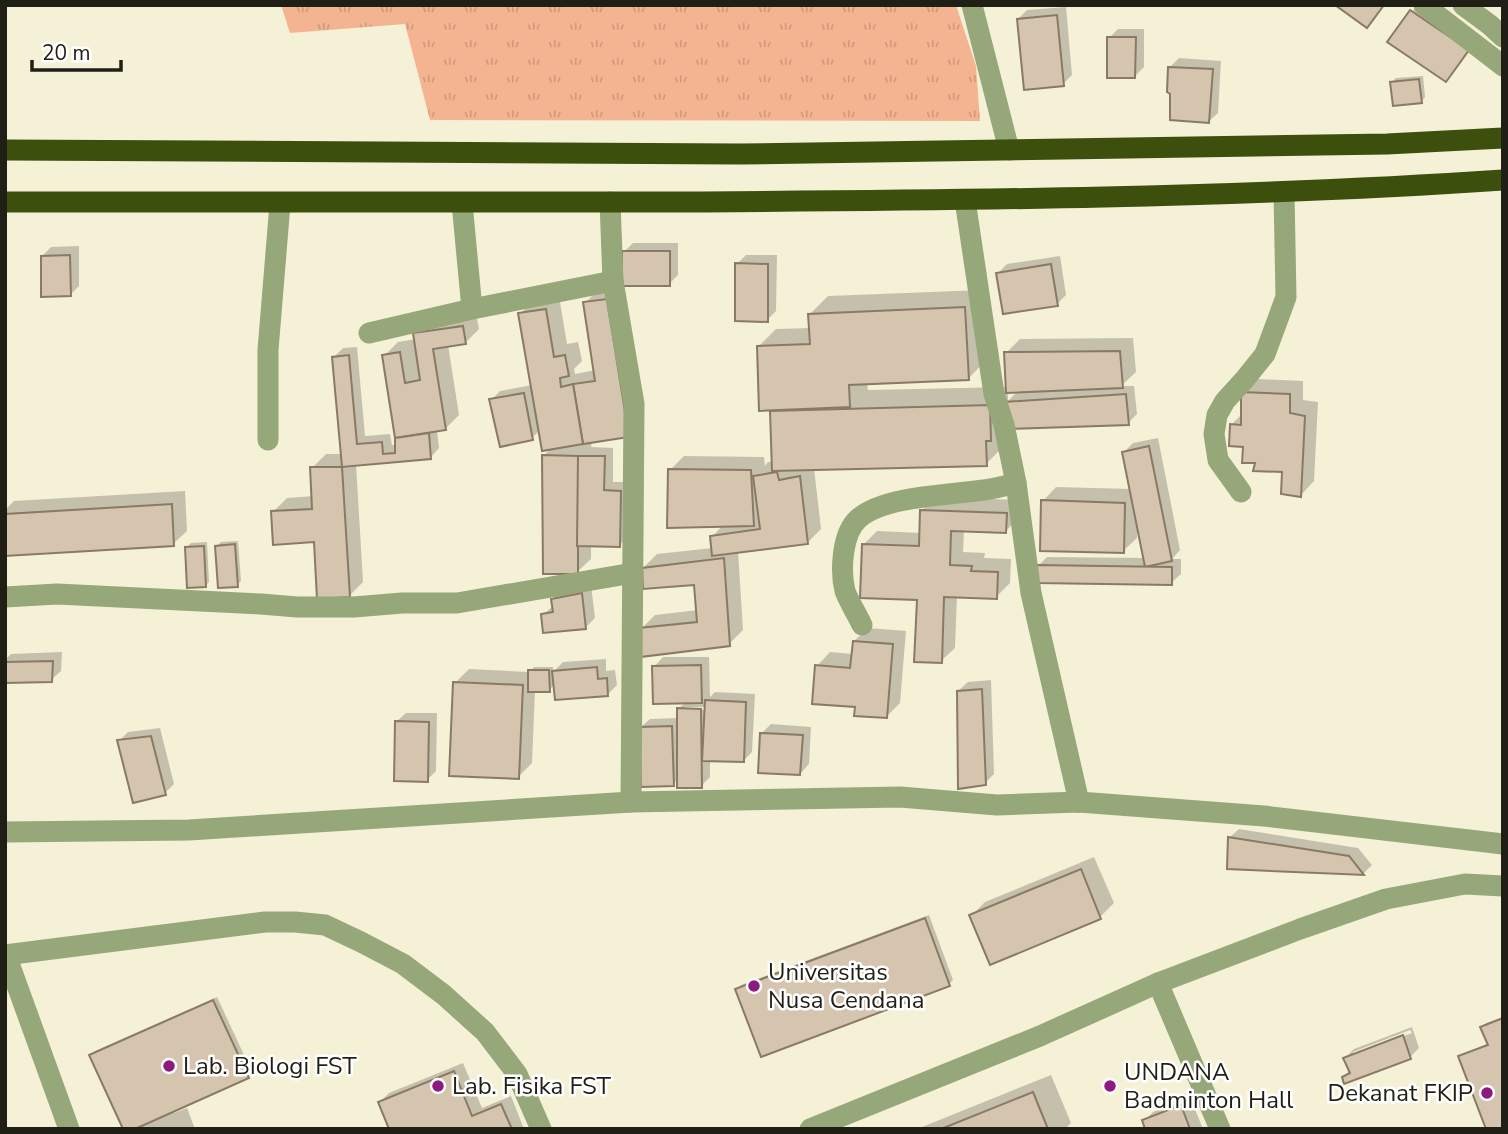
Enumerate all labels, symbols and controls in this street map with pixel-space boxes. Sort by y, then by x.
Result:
scale bar [32,28,121,72]
text: 20 m [42,39,91,67]
place label: Universitas Nusa Cendana [768,956,924,1016]
marker: Universitas Nusa Cendana [746,978,762,994]
place label: Lab. Biologi FST [183,1050,357,1082]
place label: UNDANA Badminton Hall [1124,1056,1293,1116]
marker: Lab. Biologi FST [161,1058,177,1074]
place label: Lab. Fisika FST [452,1070,611,1102]
place label: Dekanat FKIP [1327,1077,1473,1109]
marker: Lab. Fisika FST [430,1078,446,1094]
marker: UNDANA Badminton Hall [1102,1078,1118,1094]
marker: Dekanat FKIP [1479,1085,1495,1101]

